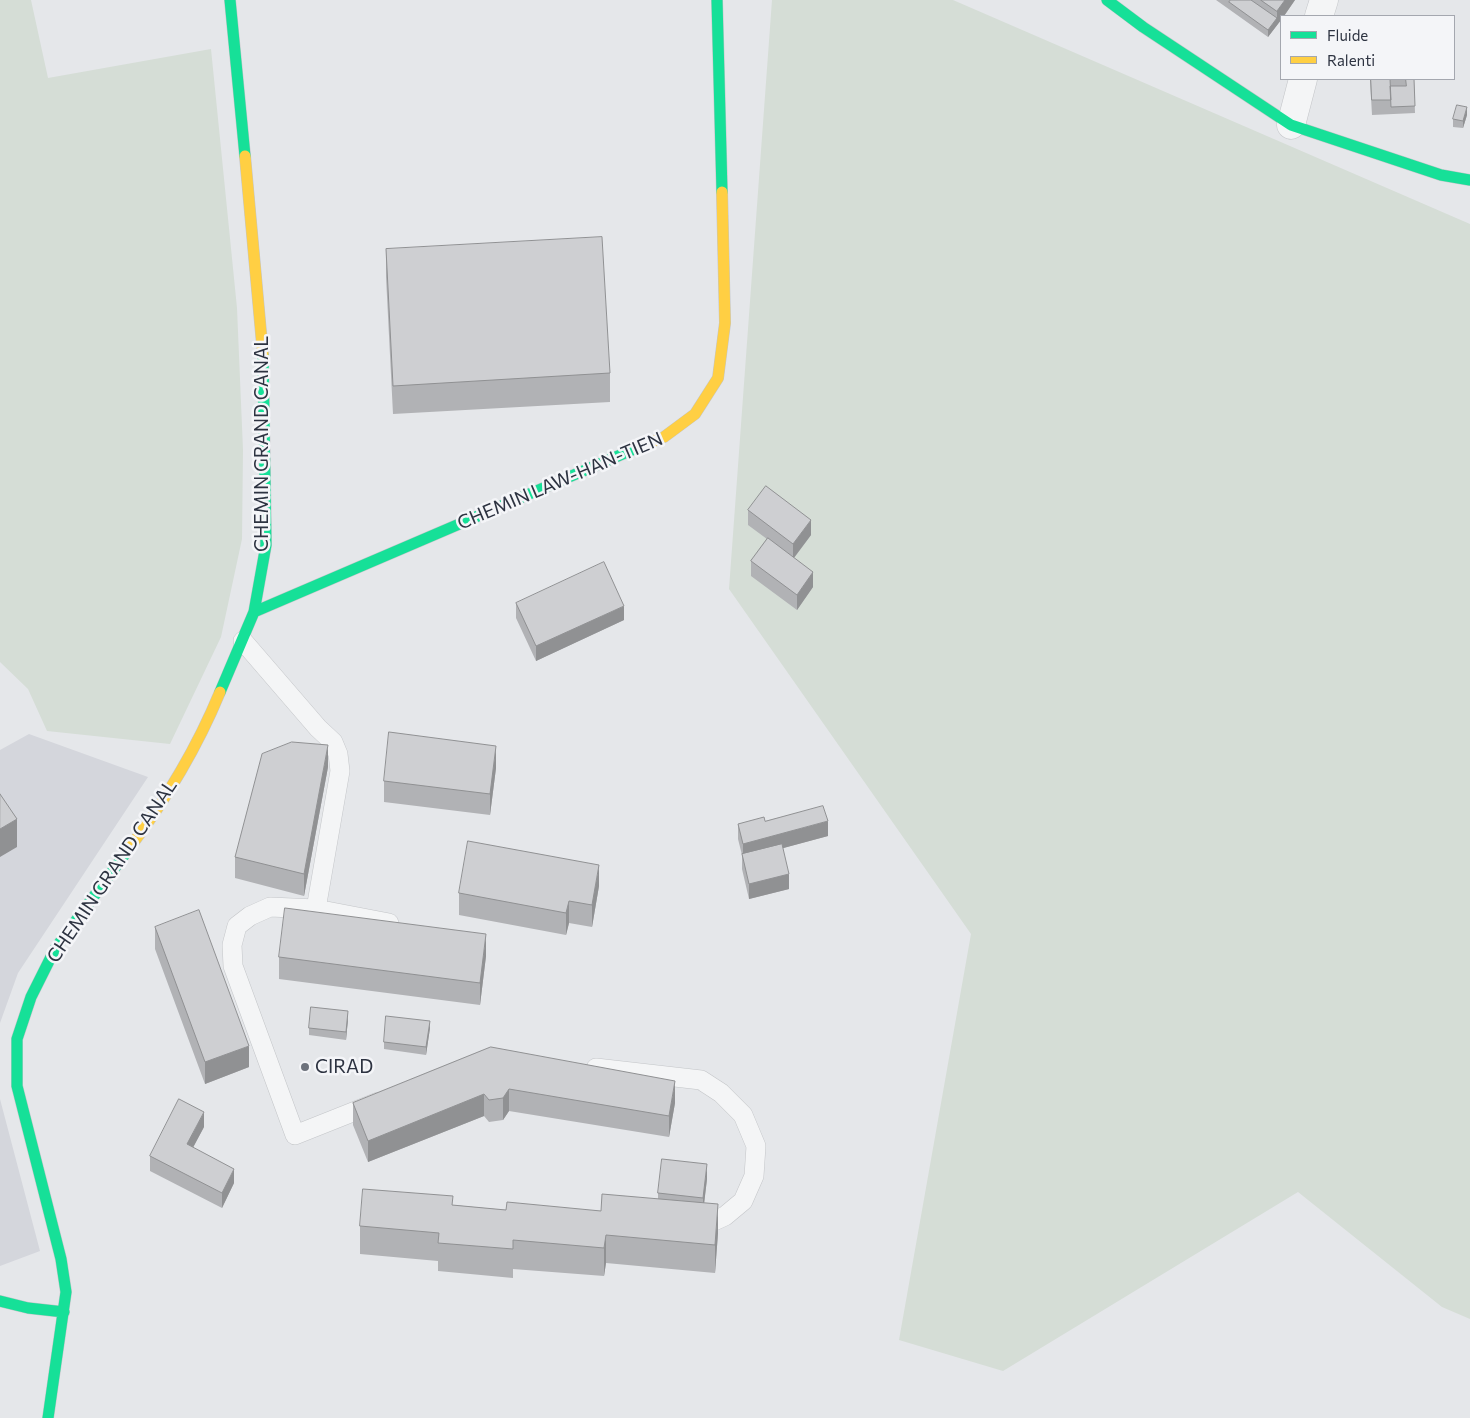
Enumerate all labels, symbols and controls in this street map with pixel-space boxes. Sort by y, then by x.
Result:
legend [1280,15,1455,80]
text: Fluide [1327,26,1368,44]
text: Ralenti [1327,51,1375,69]
street label: CHEMIN GRAND CANAL [251,336,273,552]
street label: CHEMIN LAW-HAN-TIEN [454,427,666,535]
street label: CHEMIN GRAND CANAL [42,775,182,967]
place label: CIRAD [315,1056,373,1078]
marker: CIRAD [299,1061,311,1073]

